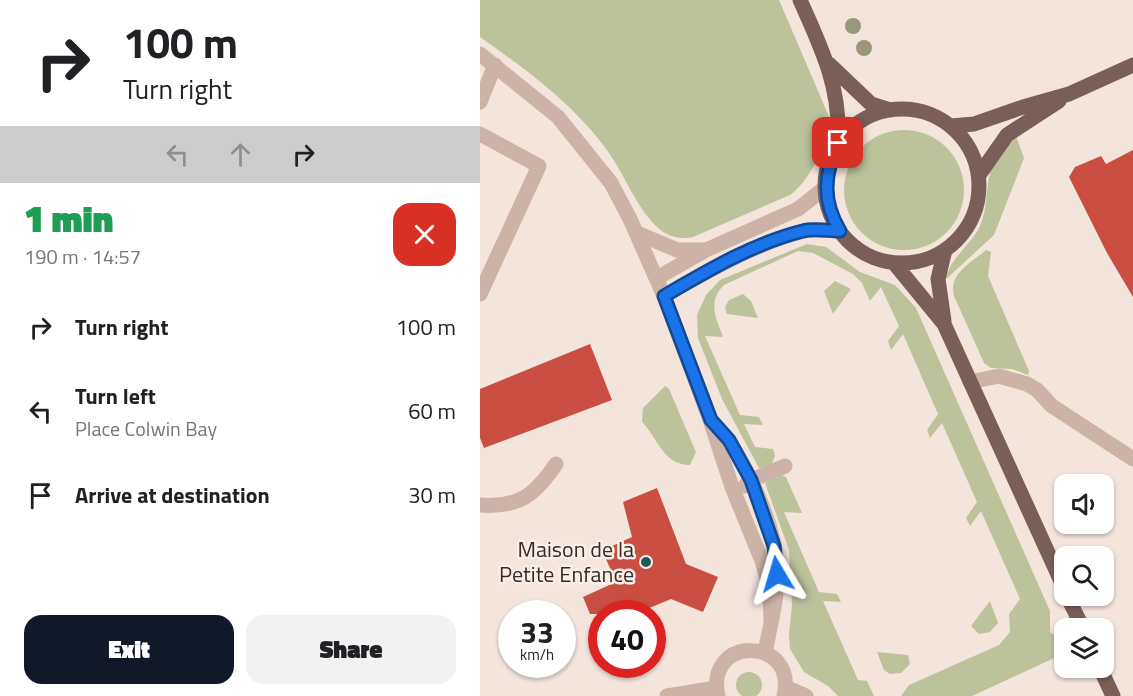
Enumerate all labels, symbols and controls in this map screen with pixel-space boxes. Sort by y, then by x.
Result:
text: 100 m [123,10,238,74]
icon: right [24,24,102,102]
text: Turn right [123,68,232,109]
pin [812,117,863,168]
icon: arrive [821,126,854,159]
icon: left [161,138,194,171]
icon: ahead [224,138,257,171]
icon: right [287,138,320,171]
text: 1 min [24,191,113,246]
button: close [393,203,456,266]
text: 190 m · 14:57 [24,241,141,272]
text: Turn right [75,310,169,344]
text: 100 m [396,310,456,344]
icon: right [24,311,57,344]
text: Turn left [75,379,156,413]
text: 60 m [408,394,456,428]
icon: left [24,395,57,428]
text: Place Colwin Bay [75,413,217,444]
map controls [1054,474,1114,678]
button: sound [1054,474,1114,534]
text: Arrive at destination [75,478,270,512]
text: 30 m [408,478,456,512]
icon: arrive [24,479,57,512]
place label: Maison de la Petite Enfance [499,532,634,591]
position arrow [745,542,809,606]
button: search [1054,546,1114,606]
marker: Maison de la Petite Enfance [639,555,653,569]
speed limit sign: 40 [588,600,666,678]
text: 33 [520,609,554,655]
button: Exit [24,615,234,684]
button: Share [246,615,456,684]
button: layers [1054,618,1114,678]
text: km/h [520,643,554,666]

